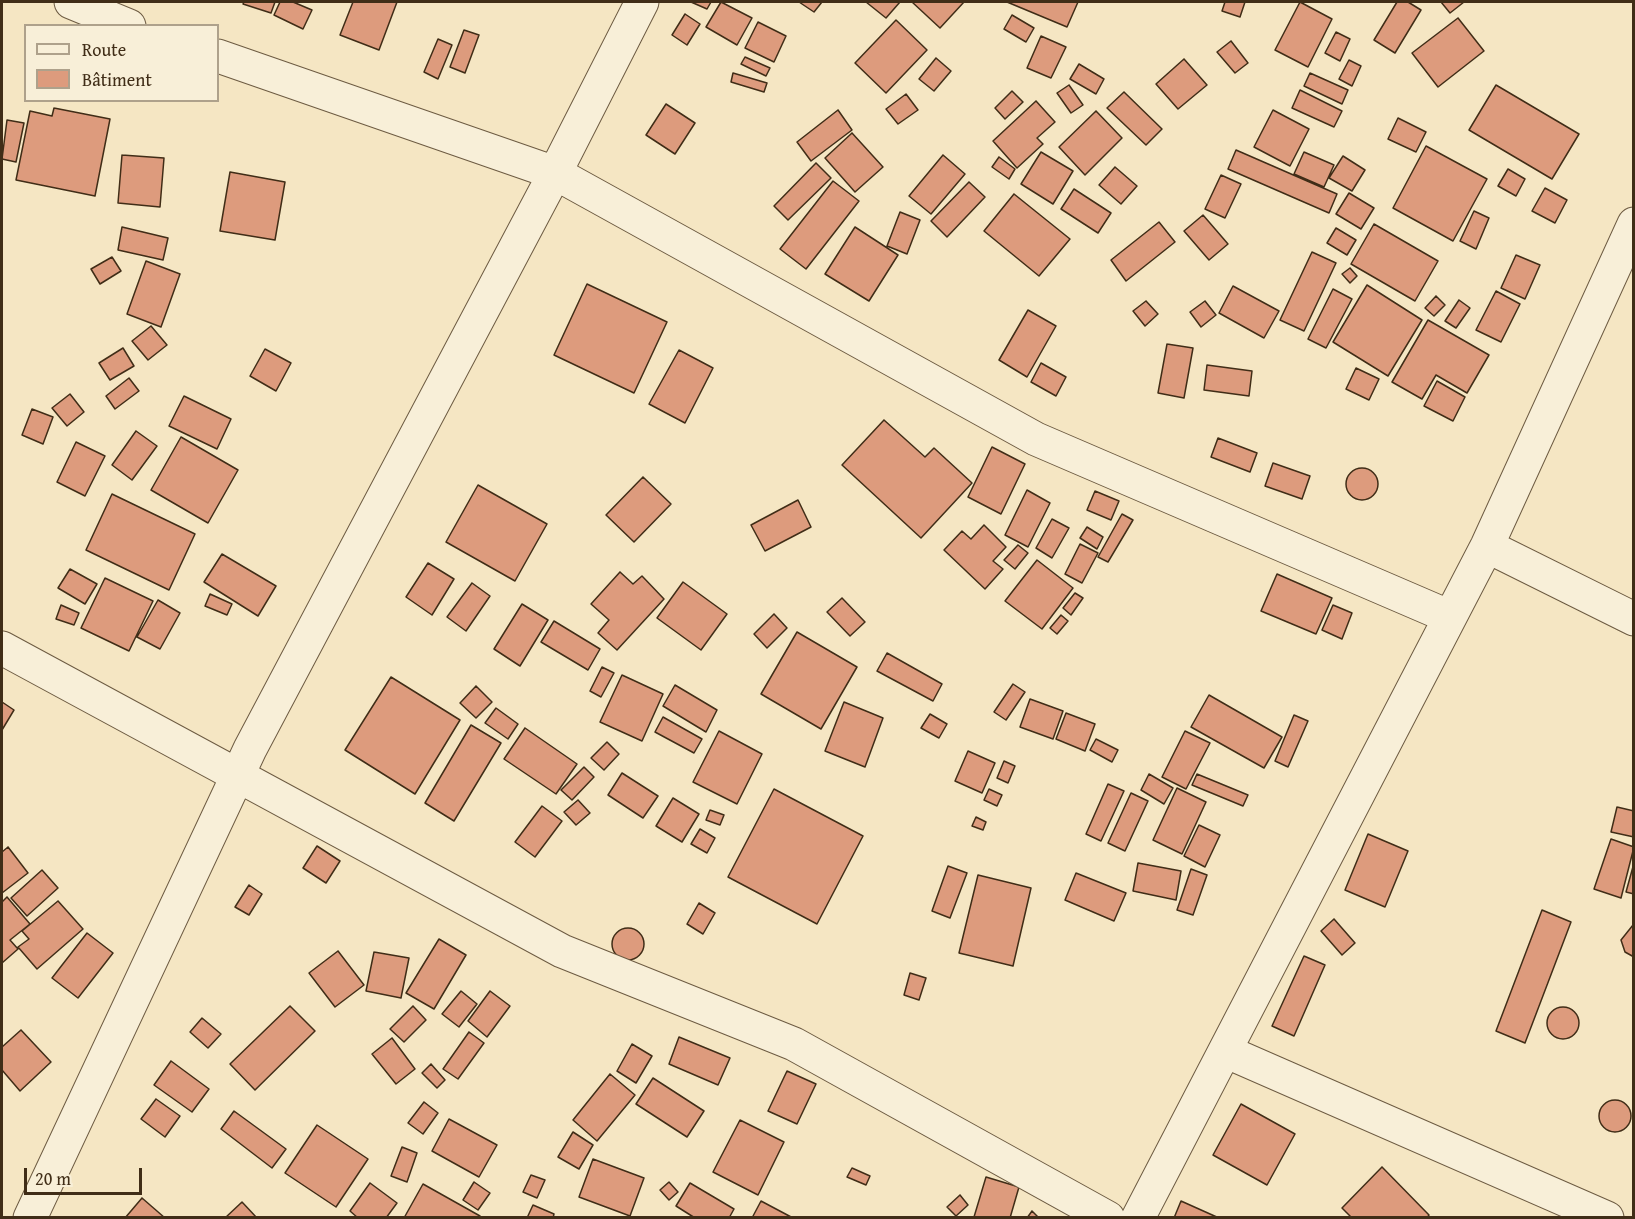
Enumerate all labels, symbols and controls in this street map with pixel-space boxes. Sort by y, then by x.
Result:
legend [24,24,219,102]
text: Route [82,36,126,63]
text: Bâtiment [82,66,152,93]
scale bar [27,1156,146,1194]
text: 20 m [35,1165,71,1192]

